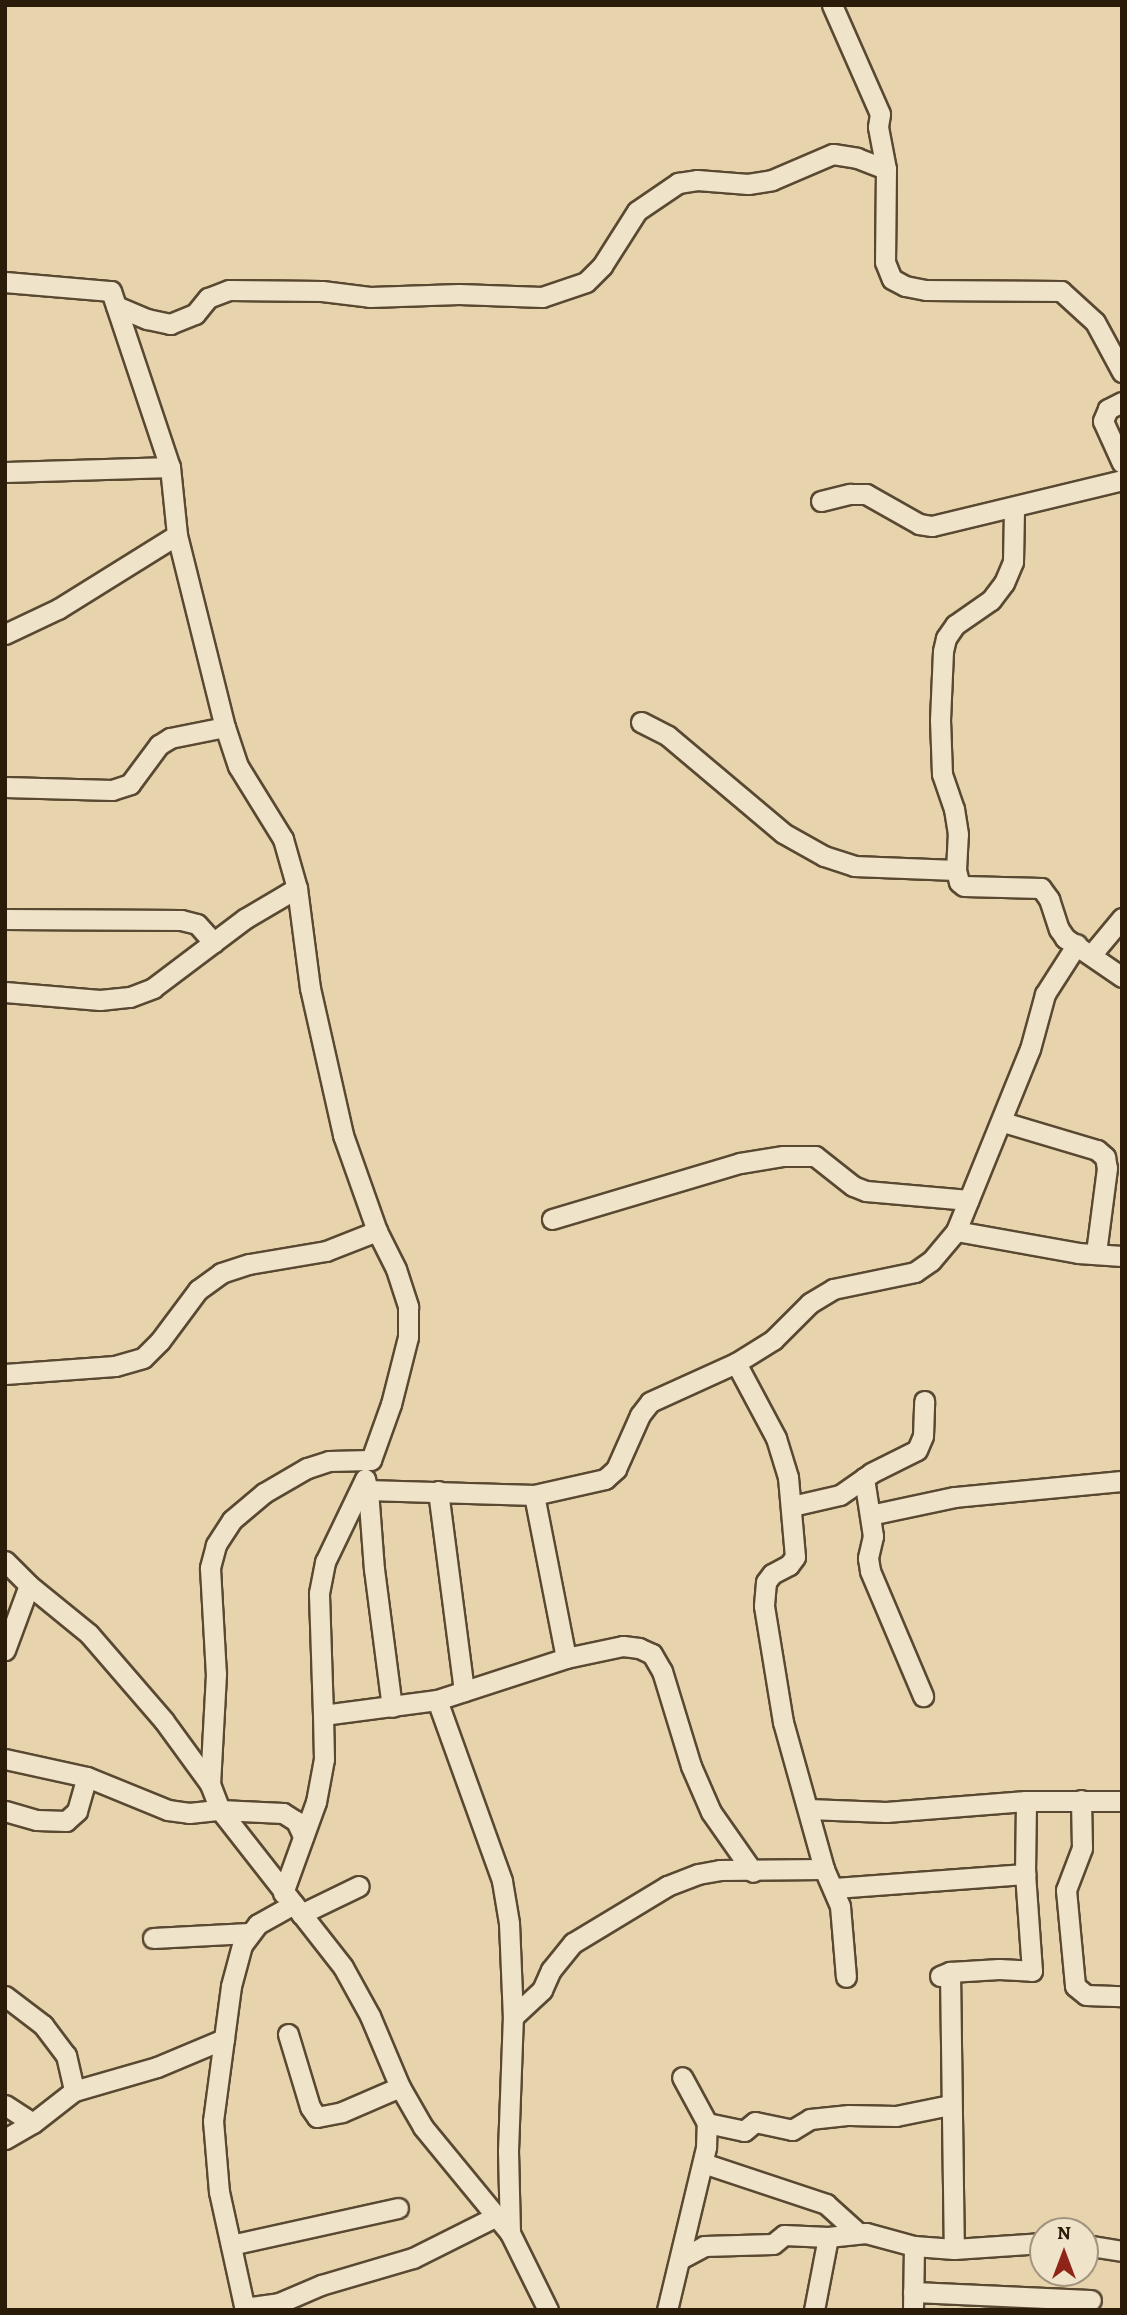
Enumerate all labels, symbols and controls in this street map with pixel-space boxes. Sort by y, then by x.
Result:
north arrow [1029,2217,1099,2287]
text: N [1057,2220,1071,2246]

